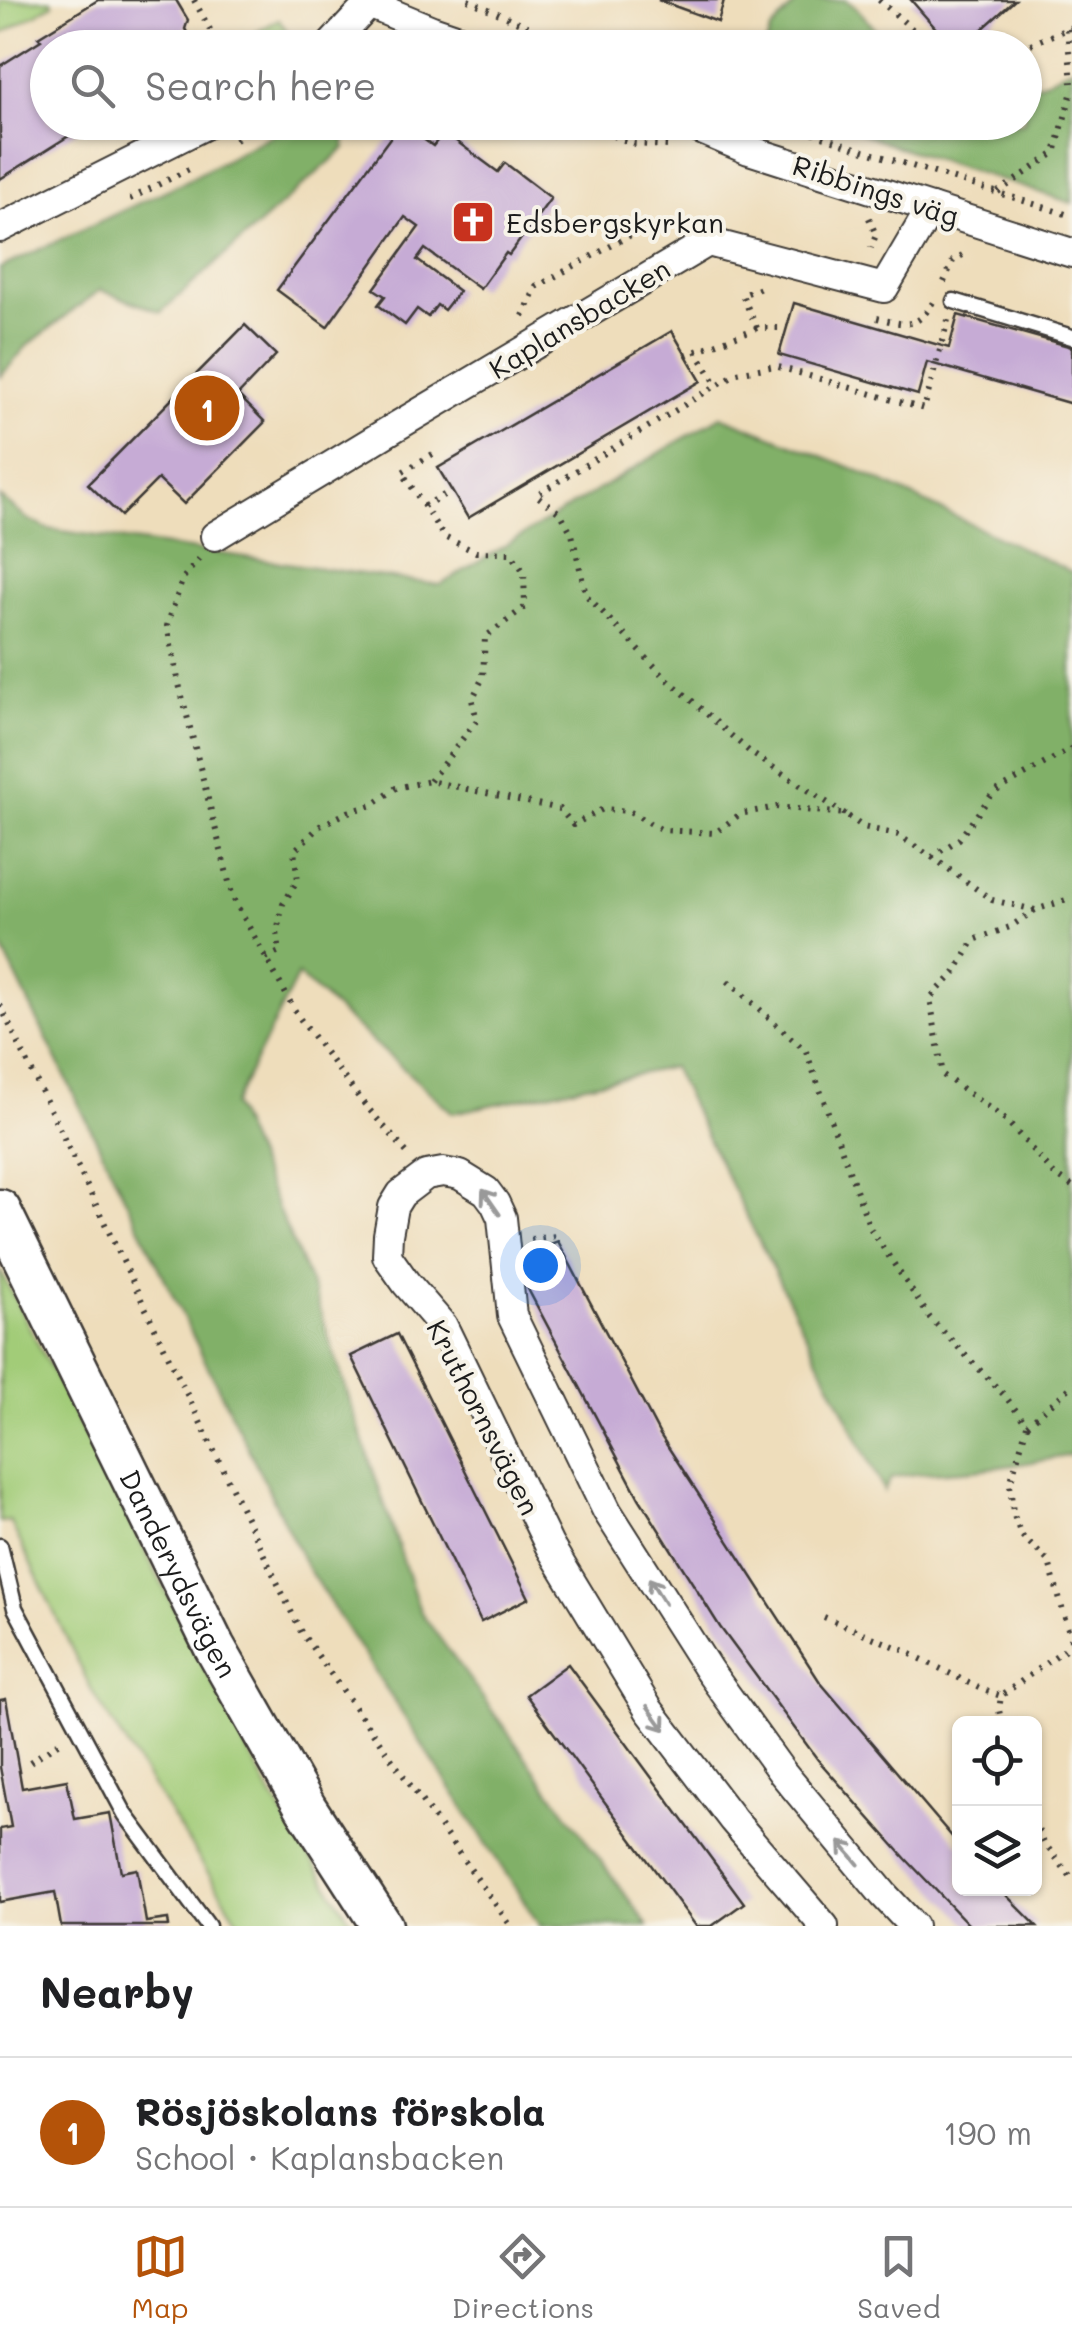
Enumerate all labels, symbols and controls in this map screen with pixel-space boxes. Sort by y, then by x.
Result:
search box [30,30,1042,140]
icon: search [65,58,120,113]
text: Search here [145,60,376,110]
street label: Ribbings väg [788,146,964,234]
church icon: Edsbergskyrkan [450,199,496,245]
place label: Edsbergskyrkan [506,204,724,240]
street label: Kaplansbacken [482,250,676,386]
pin: 1 [174,370,240,446]
one-way arrow [481,1188,502,1216]
your location [515,1240,566,1291]
street label: Kruthornsvägen [419,1313,549,1521]
street label: Danderydsvägen [112,1463,246,1684]
one-way arrow [647,1577,668,1606]
one-way arrow [645,1704,666,1732]
map controls [952,1716,1042,1896]
button: locate [952,1716,1042,1806]
button: layers [952,1806,1042,1896]
one-way arrow [838,1841,860,1867]
text: Nearby [40,1964,194,2019]
text: Rösjöskolans förskola [135,2086,546,2136]
text: 1 [65,2111,80,2153]
text: 190 m [943,2111,1032,2153]
text: School · Kaplansbacken [135,2136,504,2178]
tab: Map [132,2229,189,2325]
tab: Directions [452,2229,594,2325]
tab: Saved [857,2229,940,2325]

